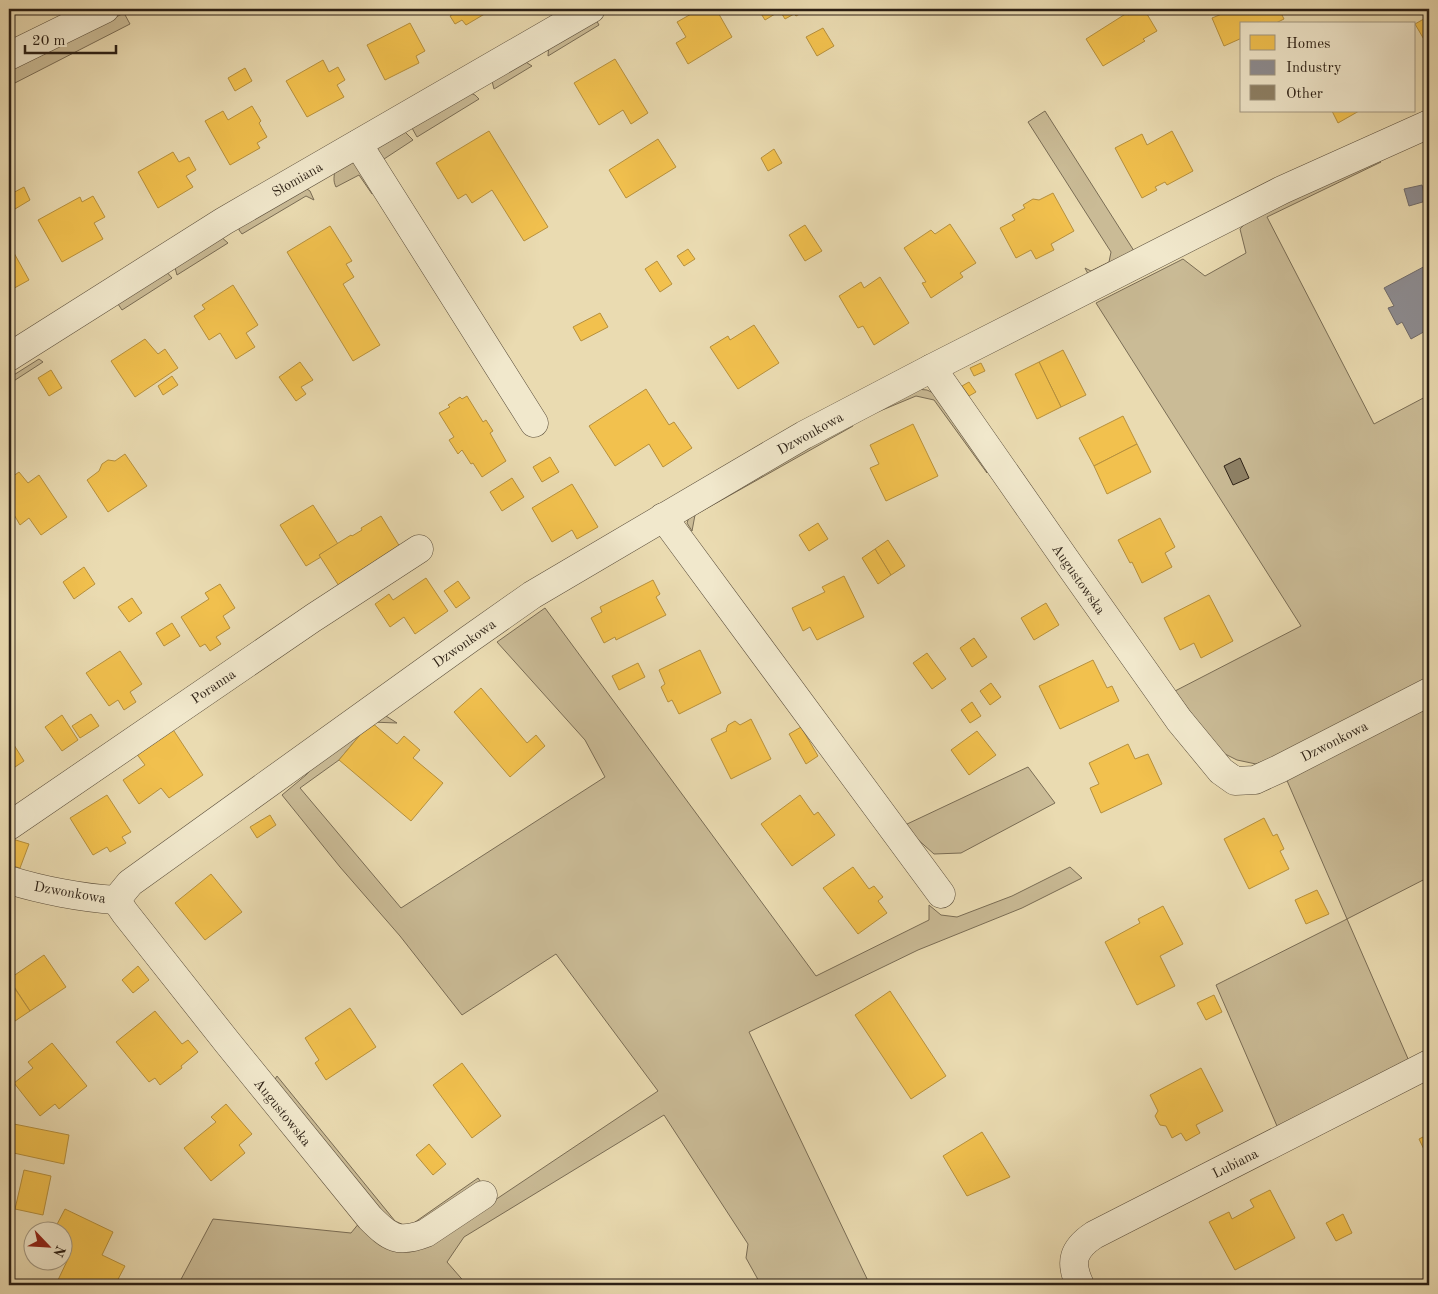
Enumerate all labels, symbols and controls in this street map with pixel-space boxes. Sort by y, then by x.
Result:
scale bar [25,22,116,54]
legend [1240,22,1416,112]
text: 20 m [32,34,66,49]
text: Homes [1286,37,1331,52]
text: Industry [1286,61,1342,76]
text: Other [1286,87,1323,102]
street label: Słomiana [270,160,325,200]
street label: Dzwonkowa [775,410,846,458]
street label: Augustowska [1049,542,1107,617]
street label: Dzwonkowa [431,617,499,671]
street label: Poranna [189,667,238,707]
street label: Dzwonkowa [1299,719,1370,765]
street label: Dzwonkowa [33,880,107,906]
street label: Augustowska [251,1076,314,1149]
street label: Lubiana [1210,1146,1261,1181]
north arrow [22,1222,72,1272]
text: N [50,1243,67,1259]

